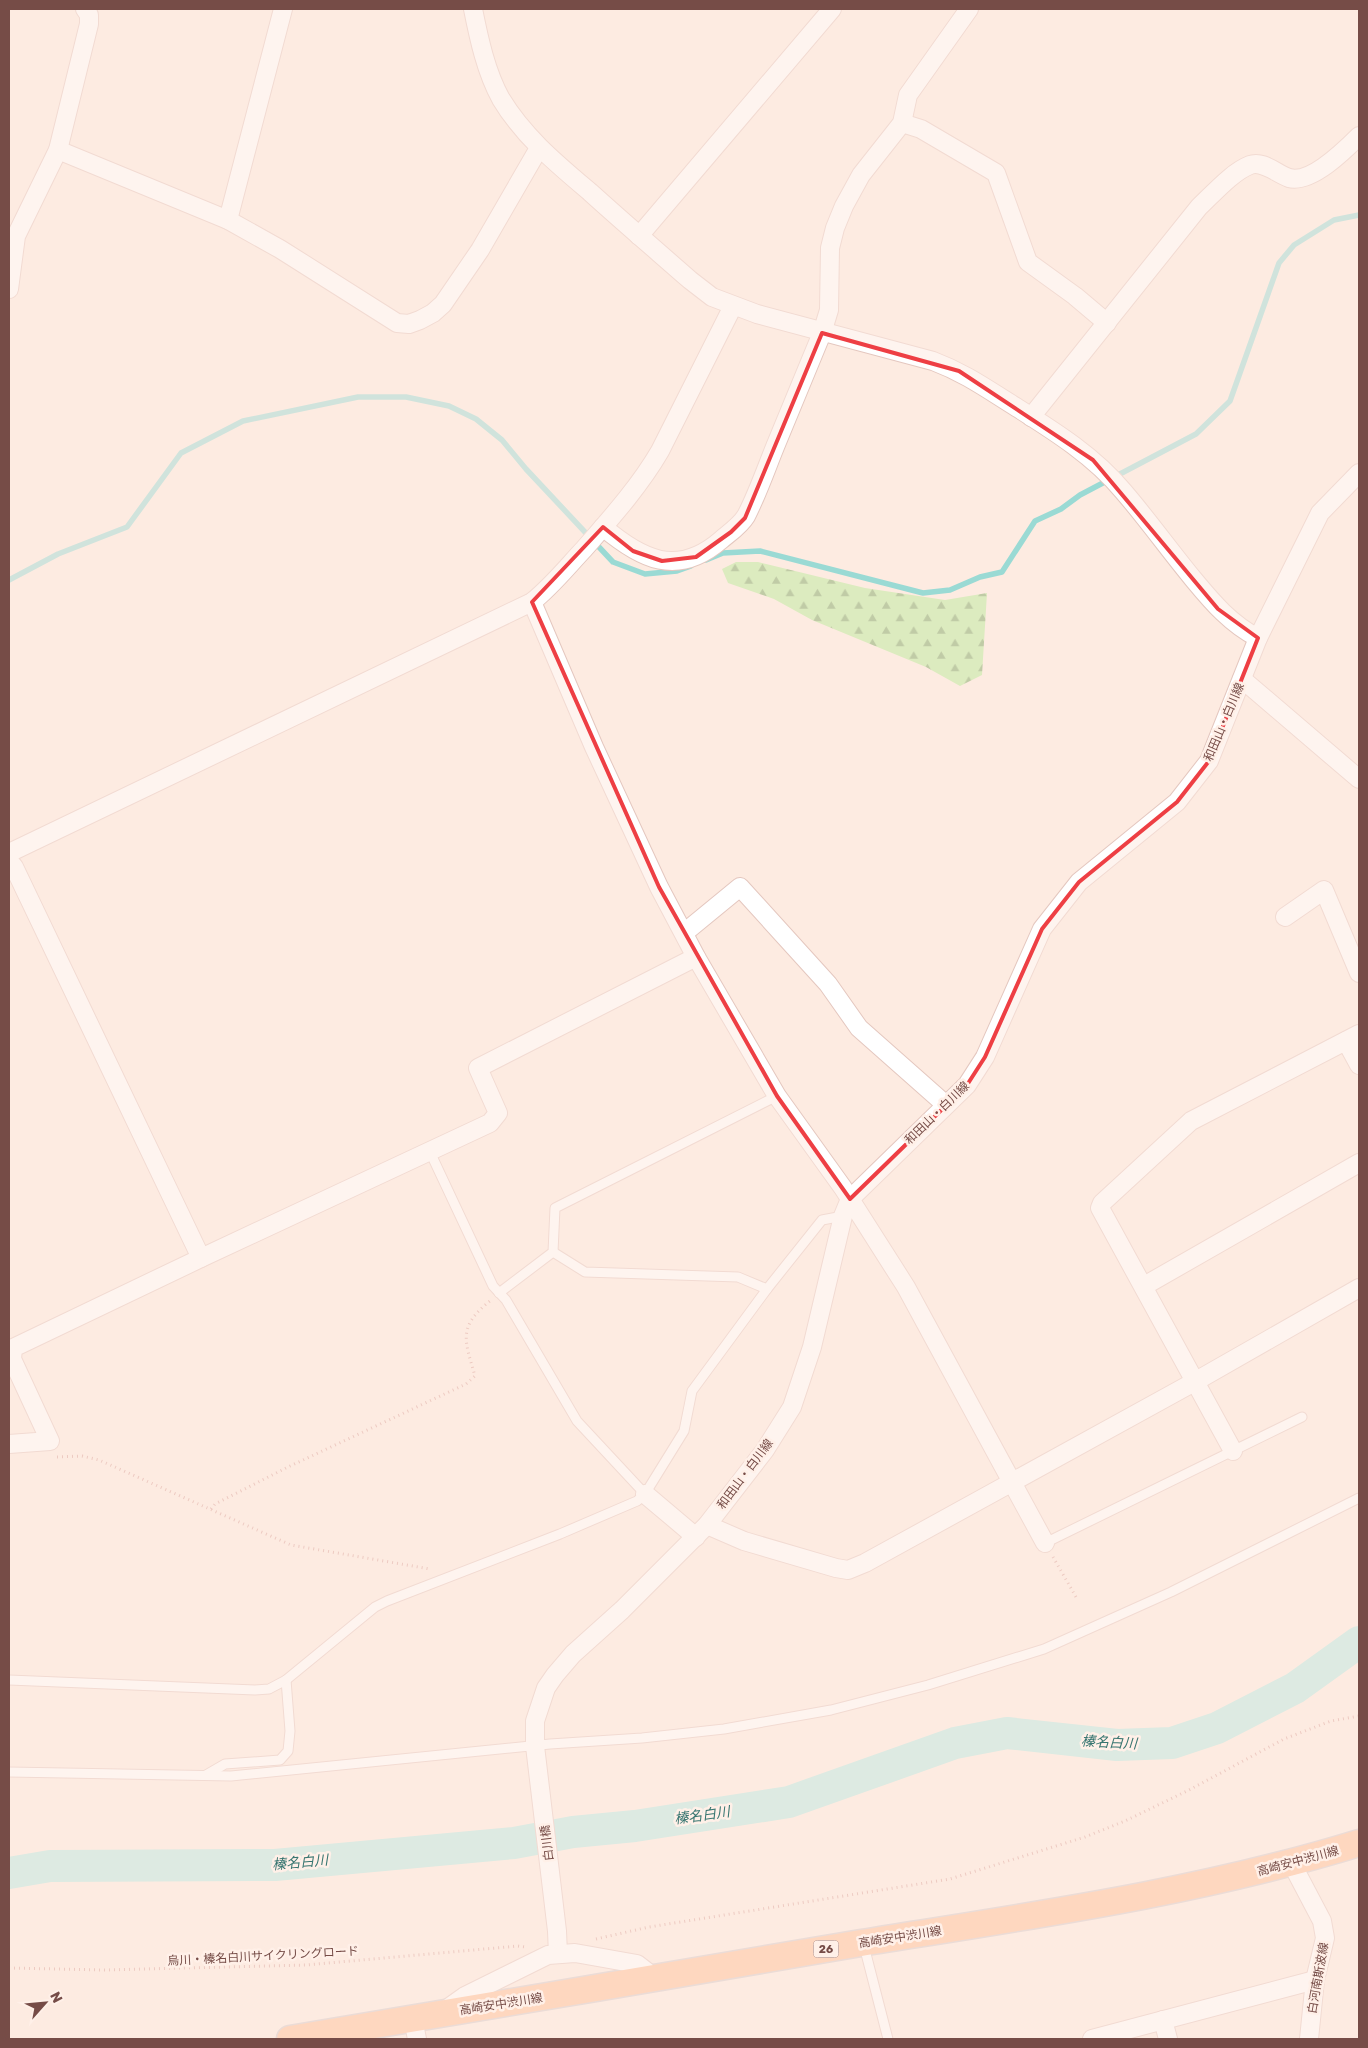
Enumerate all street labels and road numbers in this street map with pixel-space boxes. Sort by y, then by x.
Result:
street label: 和田山・白川線 [1201,681,1247,763]
street label: 和田山・白川線 [902,1079,972,1147]
street label: 和田山・白川線 [714,1436,776,1512]
street label: 白川橋 [538,1824,556,1862]
street label: 高崎安中渋川線 [1256,1843,1340,1879]
street label: 高崎安中渋川線 [857,1924,943,1950]
road number: 26 [814,1940,838,1958]
street label: 白河南斯波線 [1305,1941,1331,2015]
street label: 烏川・榛名白川サイクリングロード [167,1944,359,1968]
street label: 高崎安中渋川線 [458,1991,544,2017]

